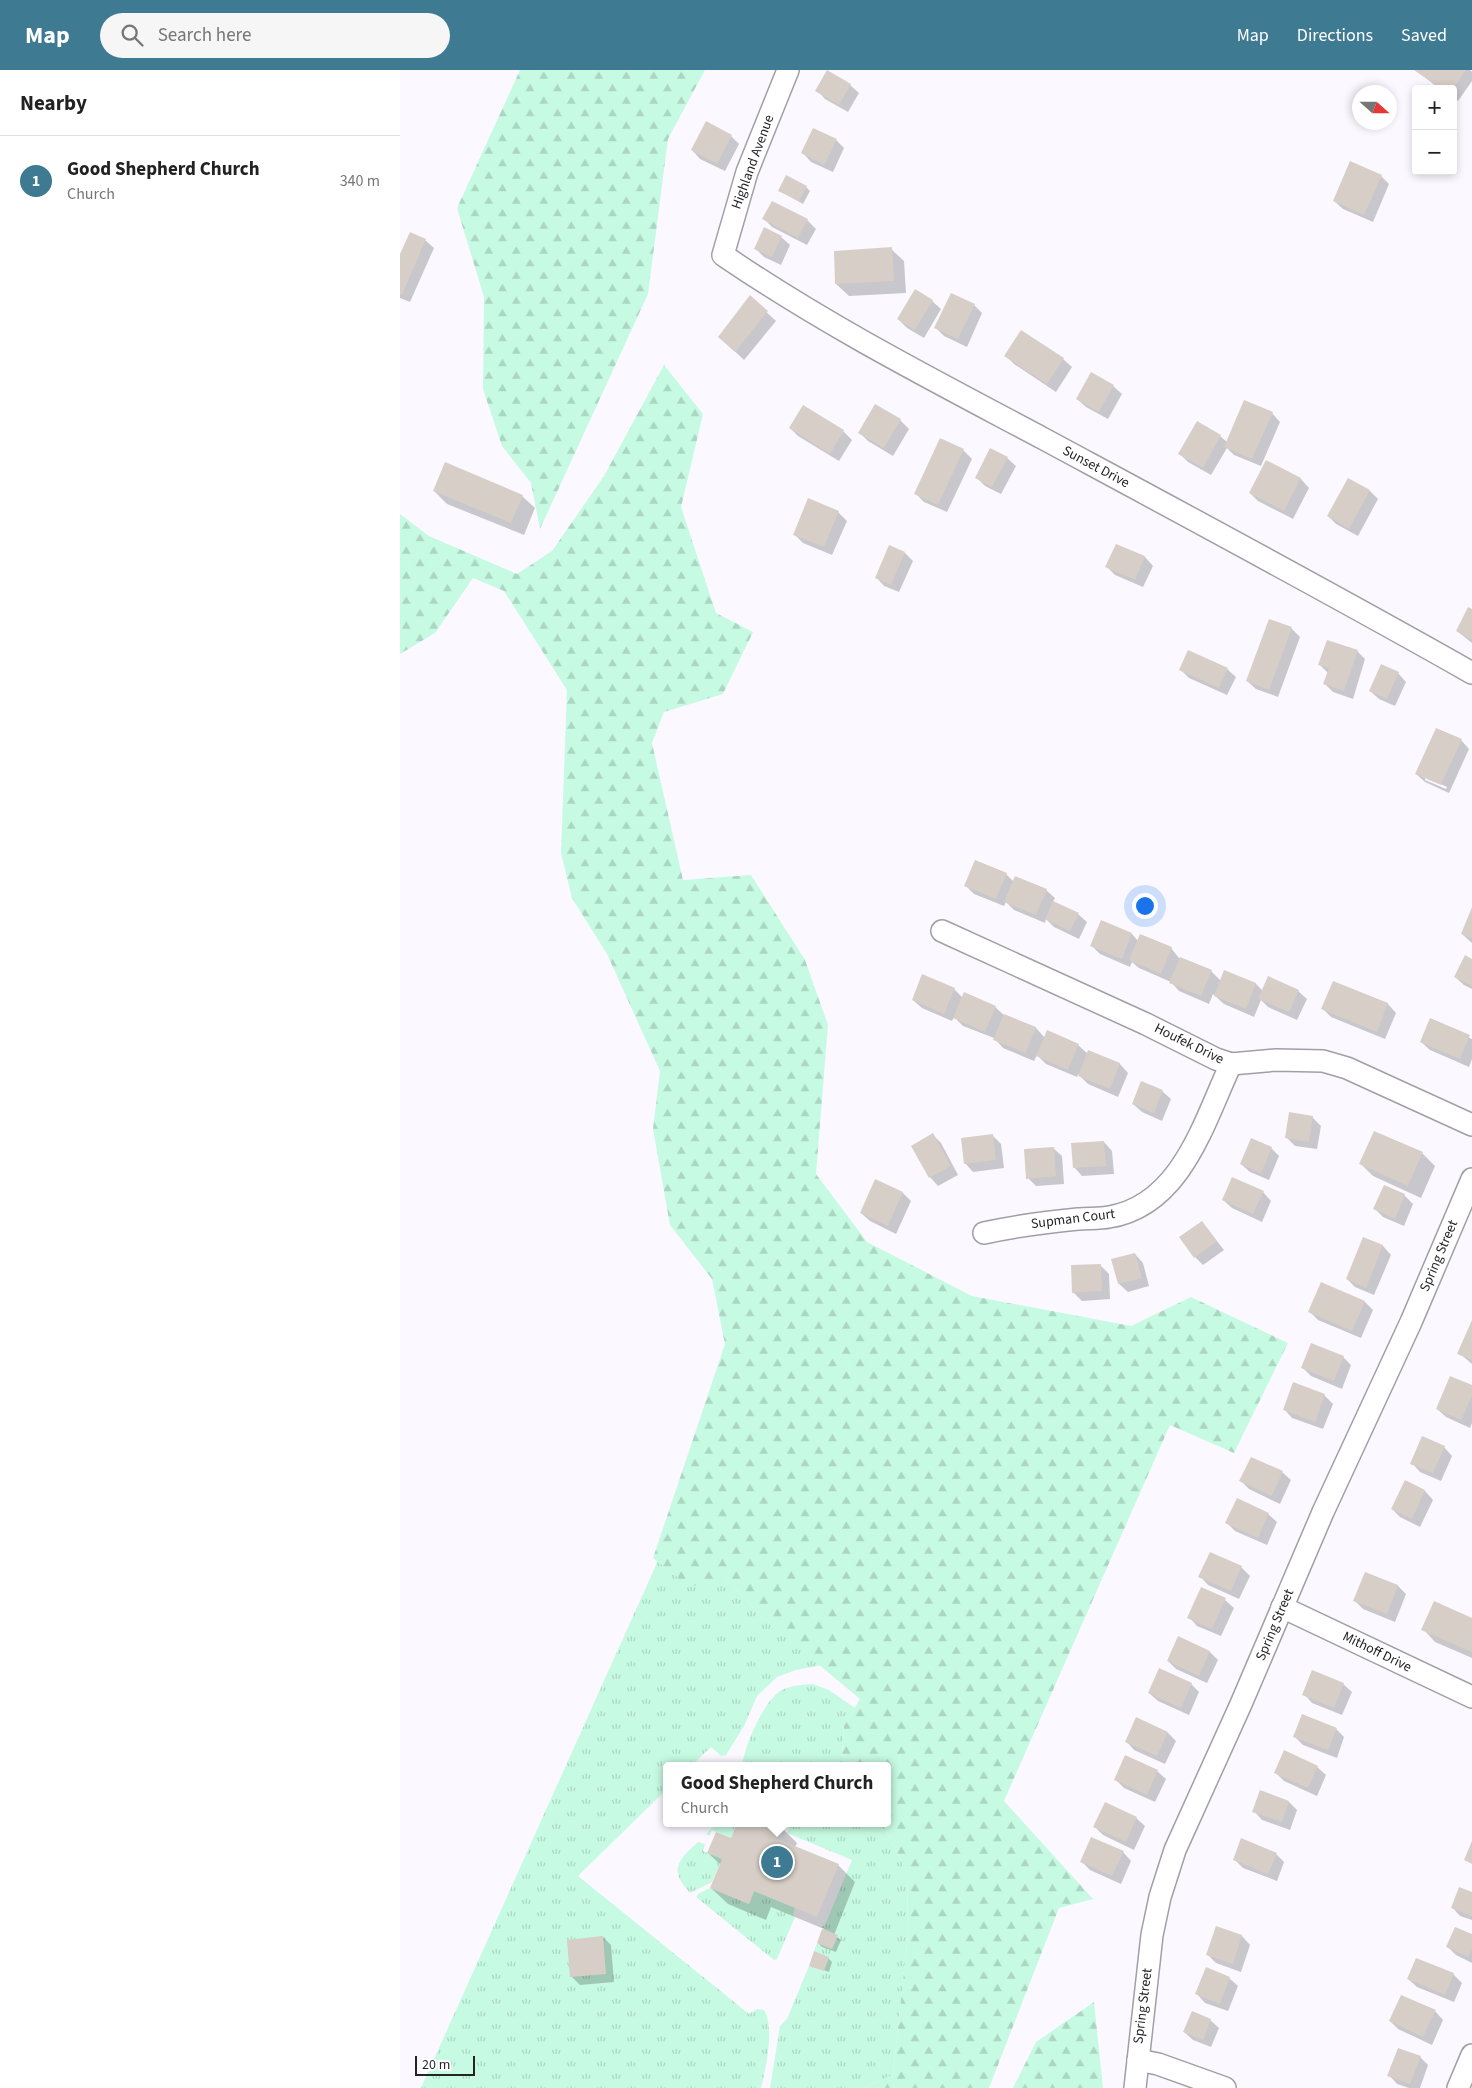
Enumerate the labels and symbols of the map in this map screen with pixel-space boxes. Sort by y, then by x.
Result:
north arrow [1352,85,1397,130]
street label: Highland Avenue [727,112,779,212]
street label: Sunset Drive [1059,441,1133,493]
your location [1132,893,1158,919]
street label: Houfek Drive [1151,1019,1227,1070]
street label: Supman Court [1030,1204,1117,1234]
street label: Spring Street [1415,1217,1463,1295]
street label: Spring Street [1251,1586,1299,1664]
street label: Mithoff Drive [1339,1627,1415,1677]
pin: 1 [761,1843,793,1881]
street label: Spring Street [1128,1967,1158,2045]
scale bar [415,2053,475,2076]

